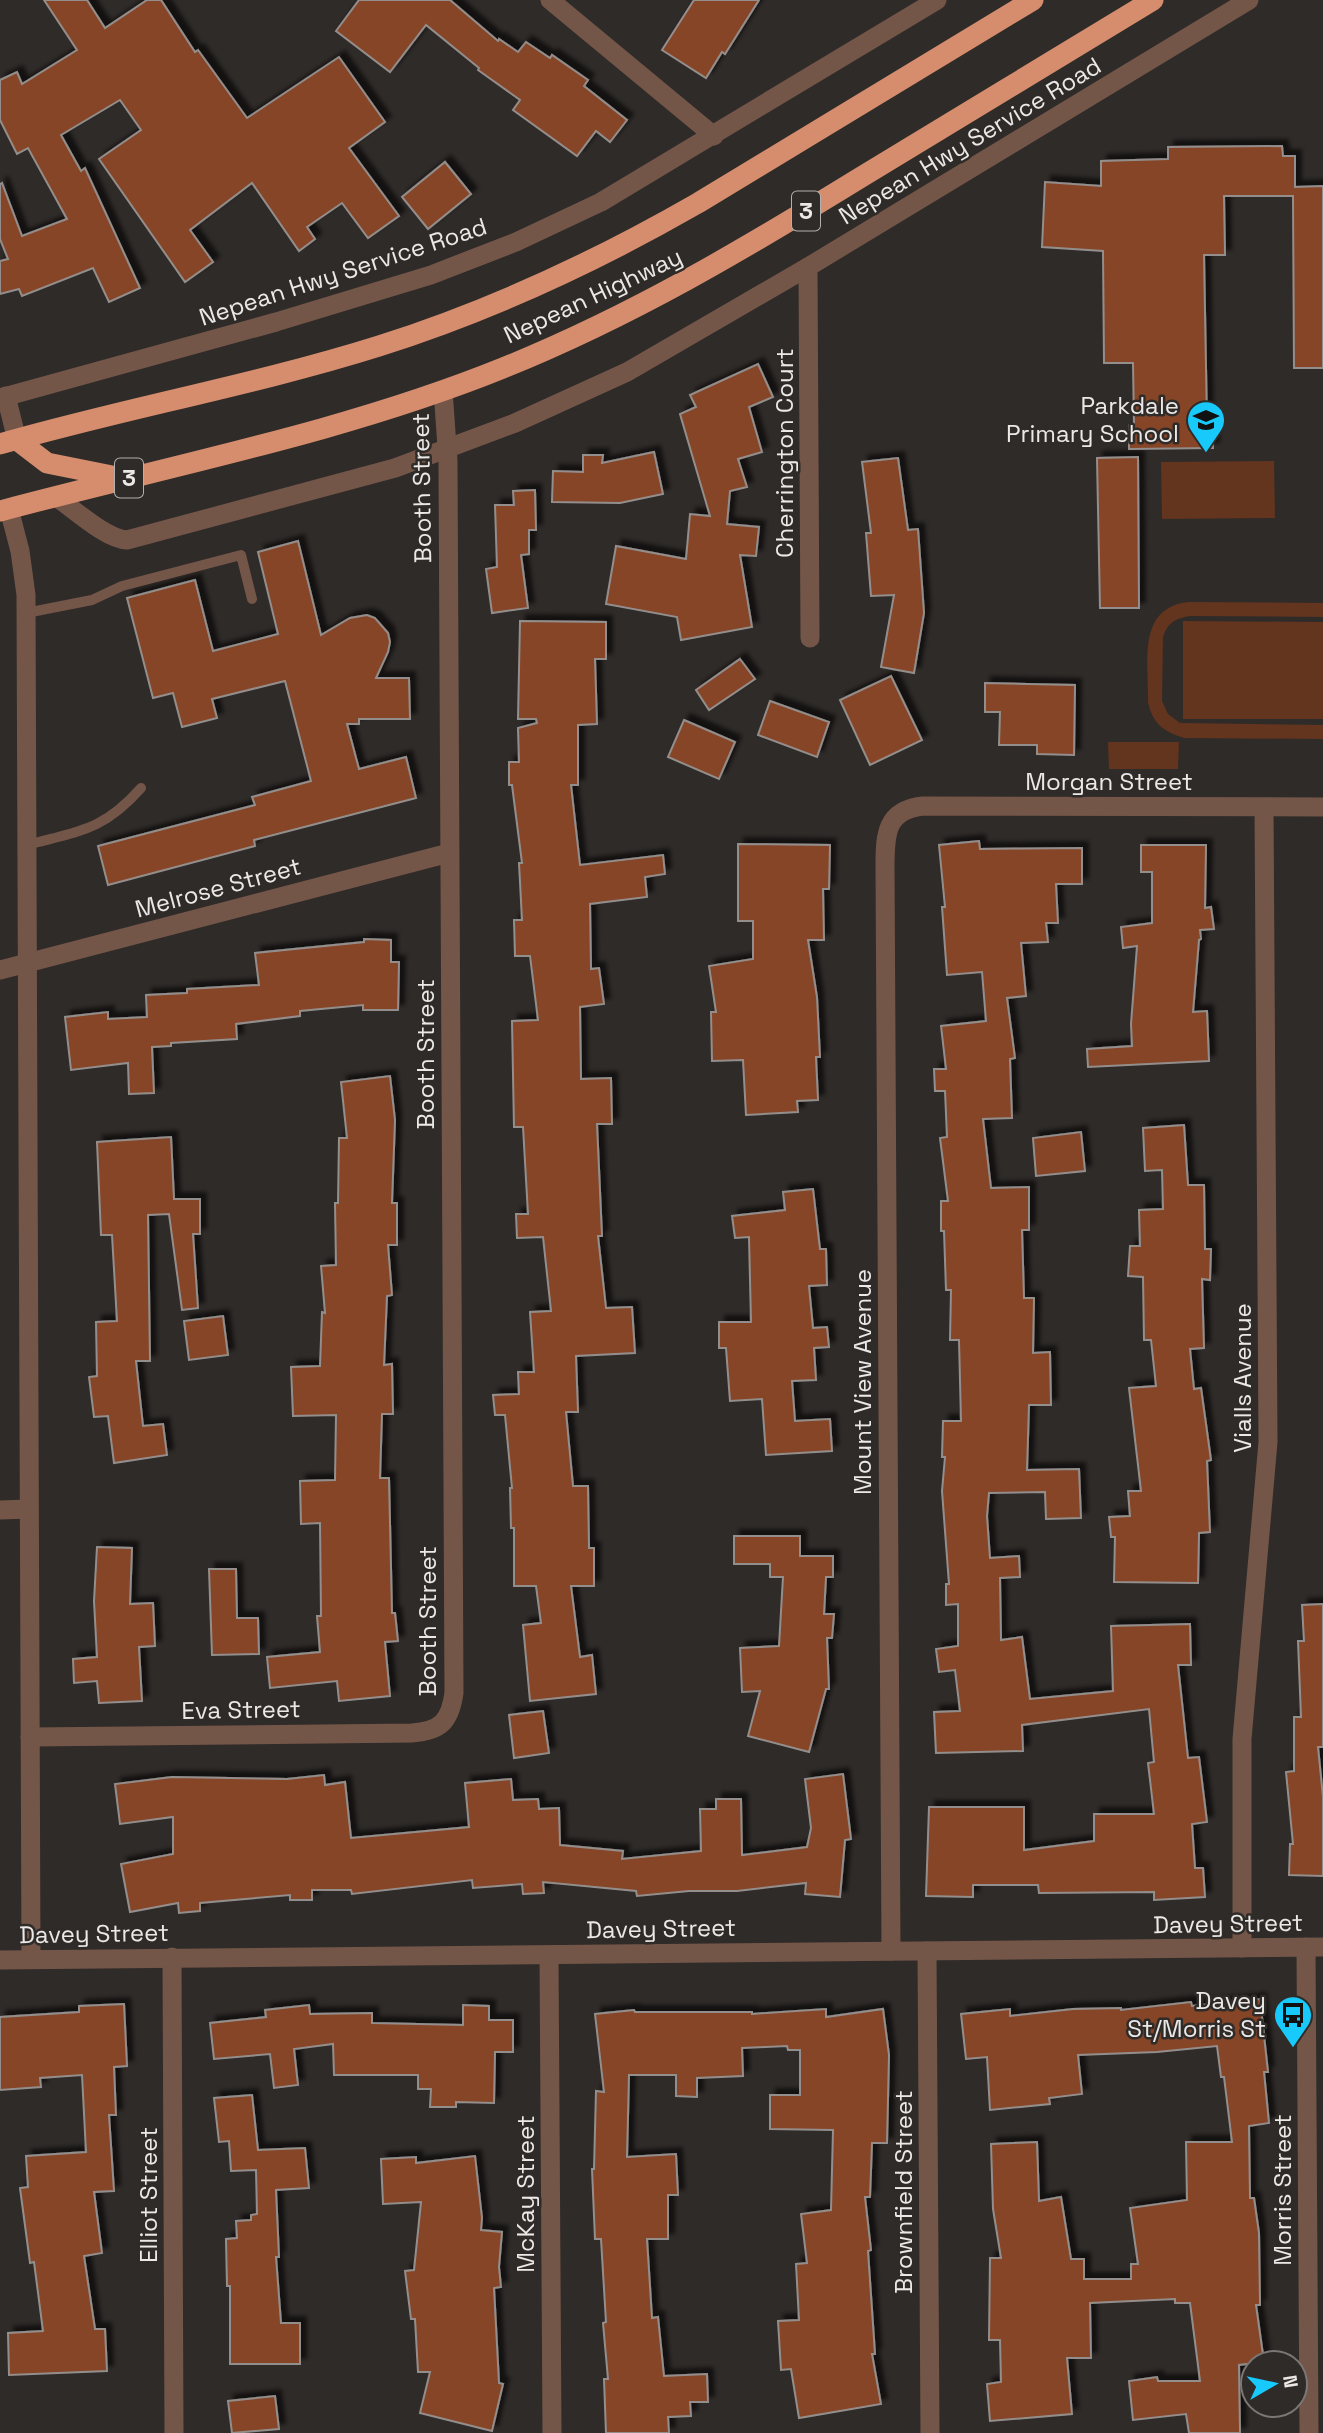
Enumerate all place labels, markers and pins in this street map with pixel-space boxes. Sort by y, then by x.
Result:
place label: Parkdale Primary School [1006,390,1179,449]
school or university icon: Parkdale Primary School [1185,399,1227,454]
place label: Davey St/Morris St [1127,1985,1266,2044]
bus stop icon: Davey St/Morris St [1272,1994,1314,2049]

